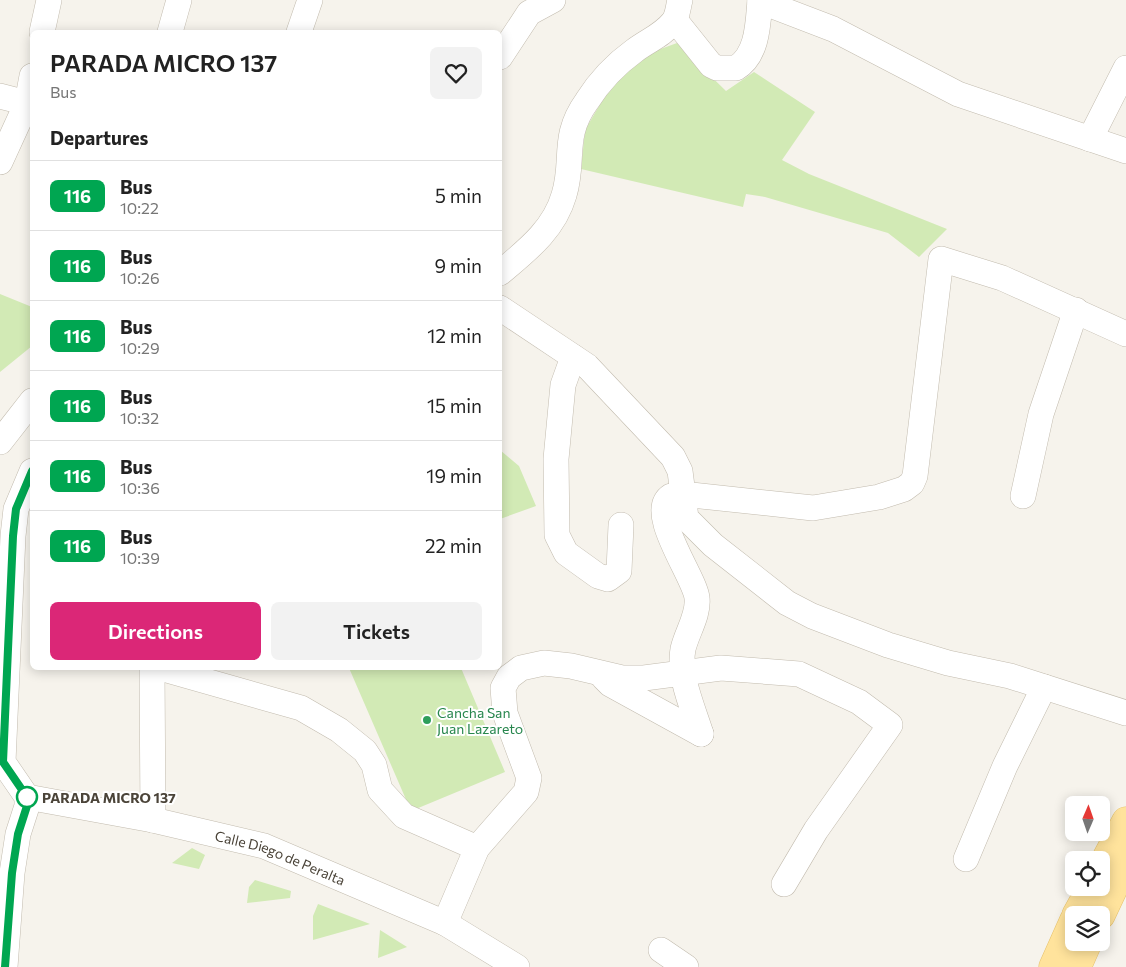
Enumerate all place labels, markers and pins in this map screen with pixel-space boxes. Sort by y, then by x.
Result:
place label: Cancha San Juan Lazareto [437,704,523,737]
marker: Cancha San Juan Lazareto [421,714,433,726]
marker: PARADA MICRO 137 [16,786,38,808]
place label: PARADA MICRO 137 [42,789,176,806]

